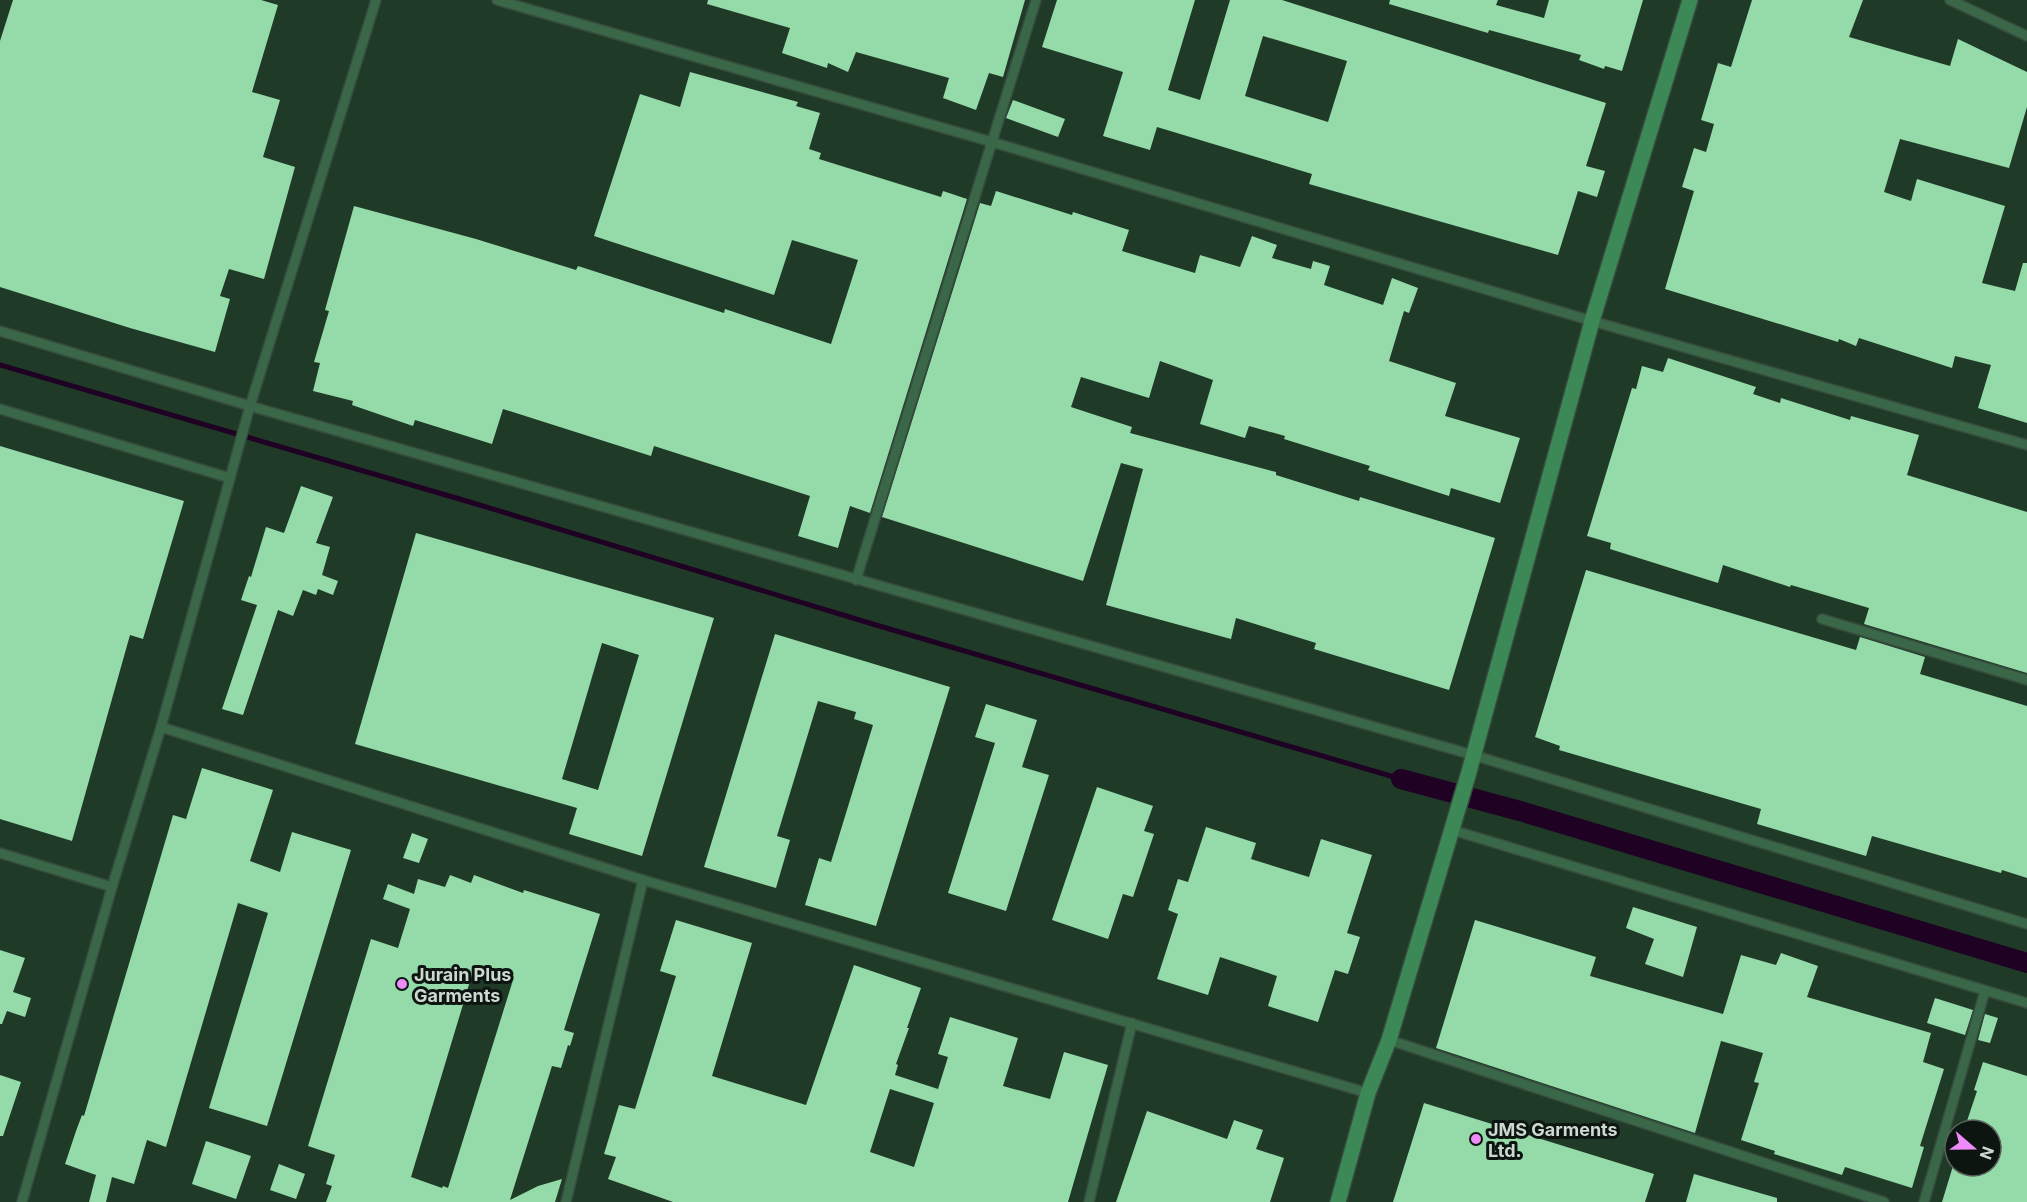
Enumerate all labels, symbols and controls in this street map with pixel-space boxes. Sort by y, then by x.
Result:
place label: Jurain Plus Garments [414,964,511,1006]
marker: Jurain Plus Garments [395,977,409,991]
north arrow [1943,1118,2003,1178]
place label: JMS Garments Ltd. [1488,1119,1618,1161]
marker: JMS Garments Ltd. [1469,1132,1483,1146]
text: N [1976,1144,1999,1162]

